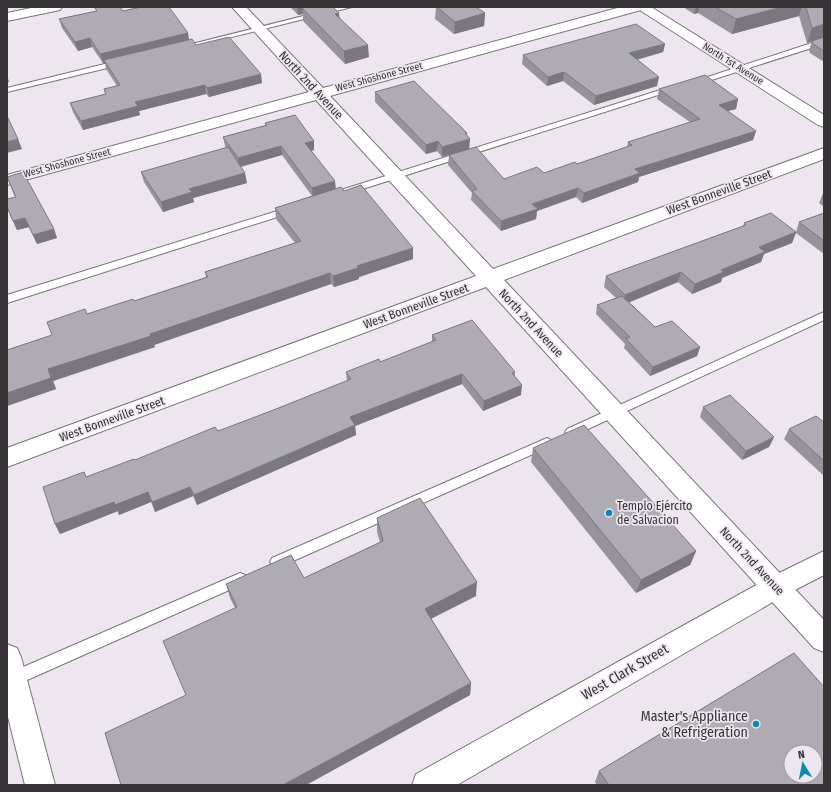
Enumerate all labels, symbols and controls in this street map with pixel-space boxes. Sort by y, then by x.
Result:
street label: North 1st Avenue [700,40,766,88]
street label: North 2nd Avenue [276,48,346,122]
street label: West Shoshone Street [334,59,425,94]
street label: West Shoshone Street [22,145,113,180]
street label: West Bonneville Street [664,166,774,218]
street label: West Bonneville Street [361,280,471,332]
street label: North 2nd Avenue [496,286,566,360]
street label: West Bonneville Street [57,393,167,445]
place label: Templo Ejército de Salvacion [617,499,692,527]
marker: Templo Ejército de Salvacion [604,508,614,518]
street label: North 2nd Avenue [717,524,787,598]
street label: West Clark Street [578,640,672,704]
place label: Master's Appliance & Refrigeration [641,708,748,741]
marker: Master's Appliance & Refrigeration [751,719,761,729]
north arrow [783,744,823,784]
text: N [797,748,806,762]

